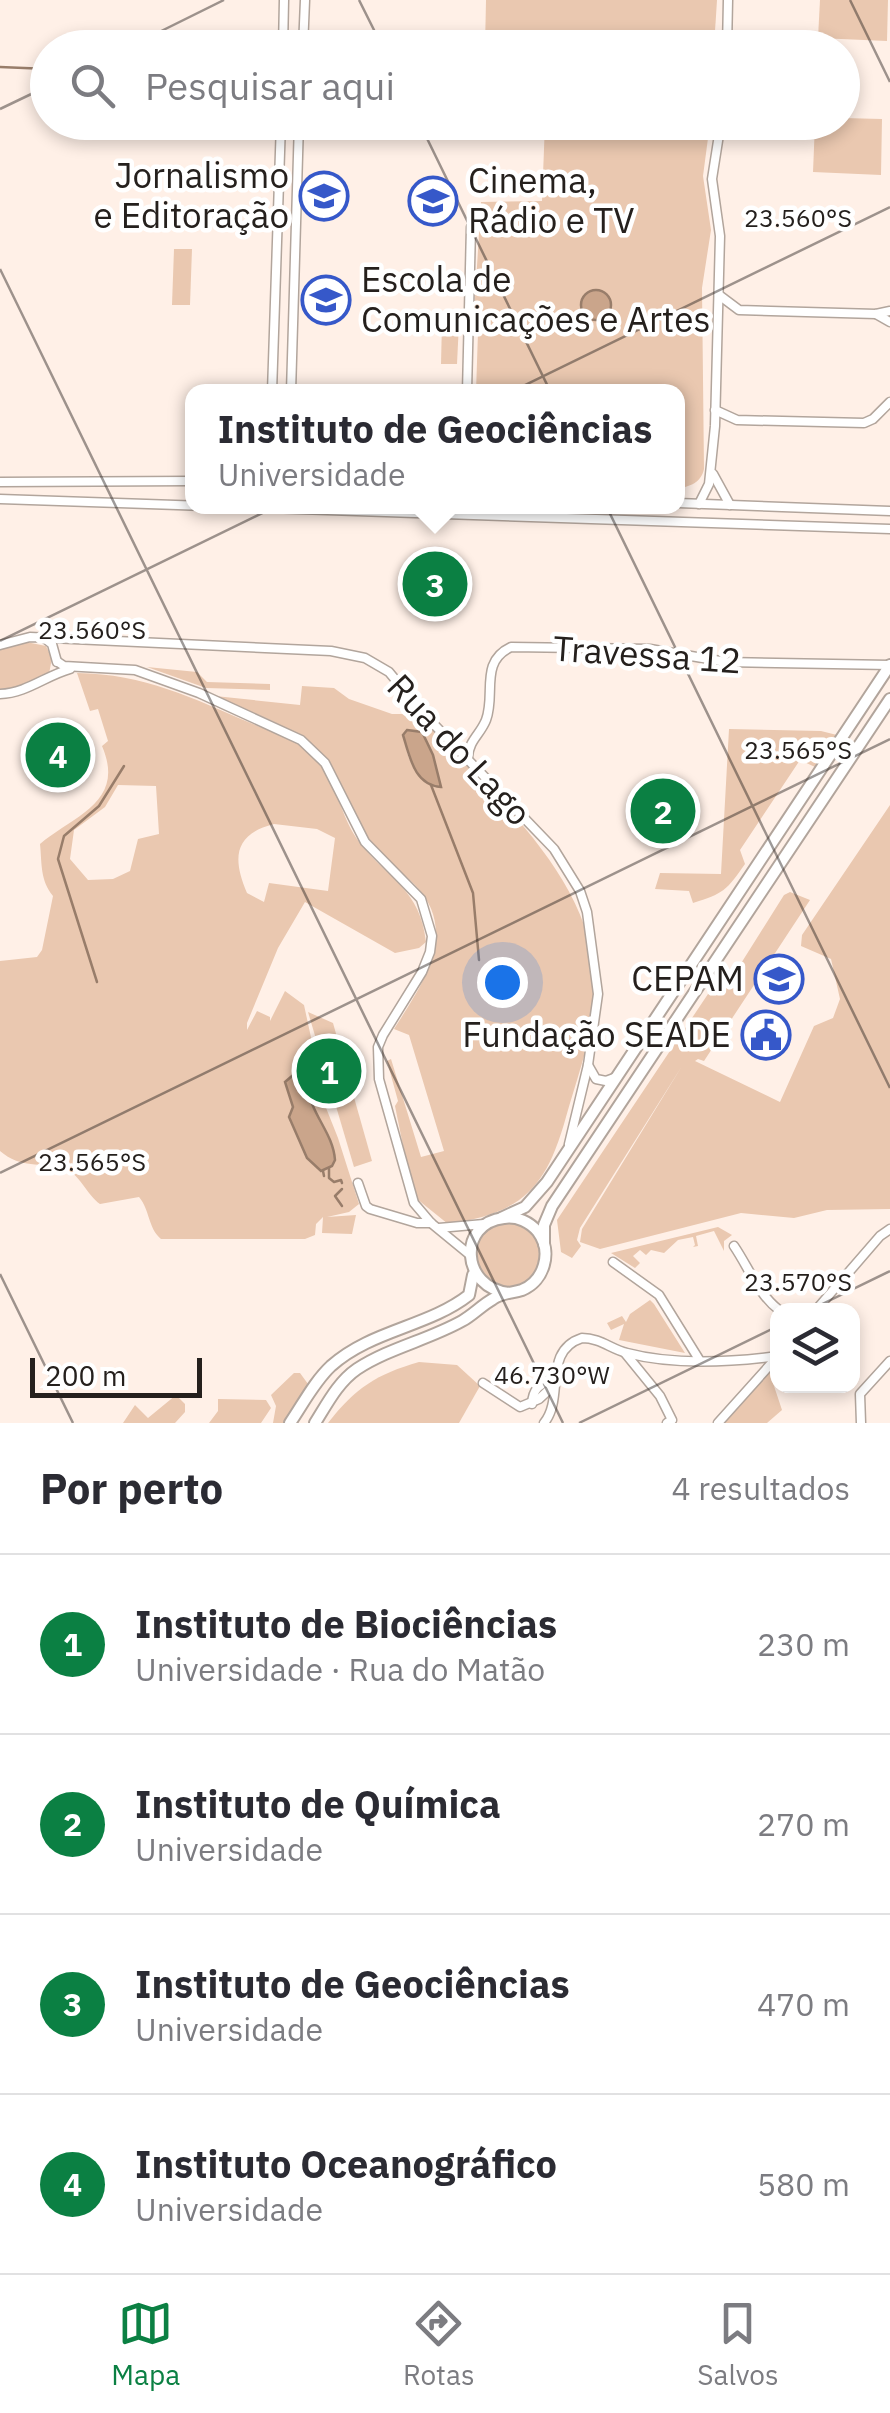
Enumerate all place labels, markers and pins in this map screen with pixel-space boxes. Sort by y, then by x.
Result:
place label: Jornalismo e Editoração [93,152,289,238]
place label: Cinema, Rádio e TV [468,157,635,243]
school or university icon: Jornalismo e Editoração [298,170,350,222]
school or university icon: Cinema, Rádio e TV [407,175,459,227]
place label: Escola de Comunicações e Artes [361,256,711,342]
school or university icon: Escola de Comunicações e Artes [300,274,352,326]
pin: 3 [402,546,468,622]
pin: 4 [26,718,90,792]
pin: 2 [630,774,696,848]
school or university icon: CEPAM [753,953,805,1005]
place label: CEPAM [631,955,744,1001]
public building icon: Fundação SEADE [740,1009,792,1061]
place label: Fundação SEADE [462,1011,731,1057]
pin: 1 [296,1034,362,1108]

